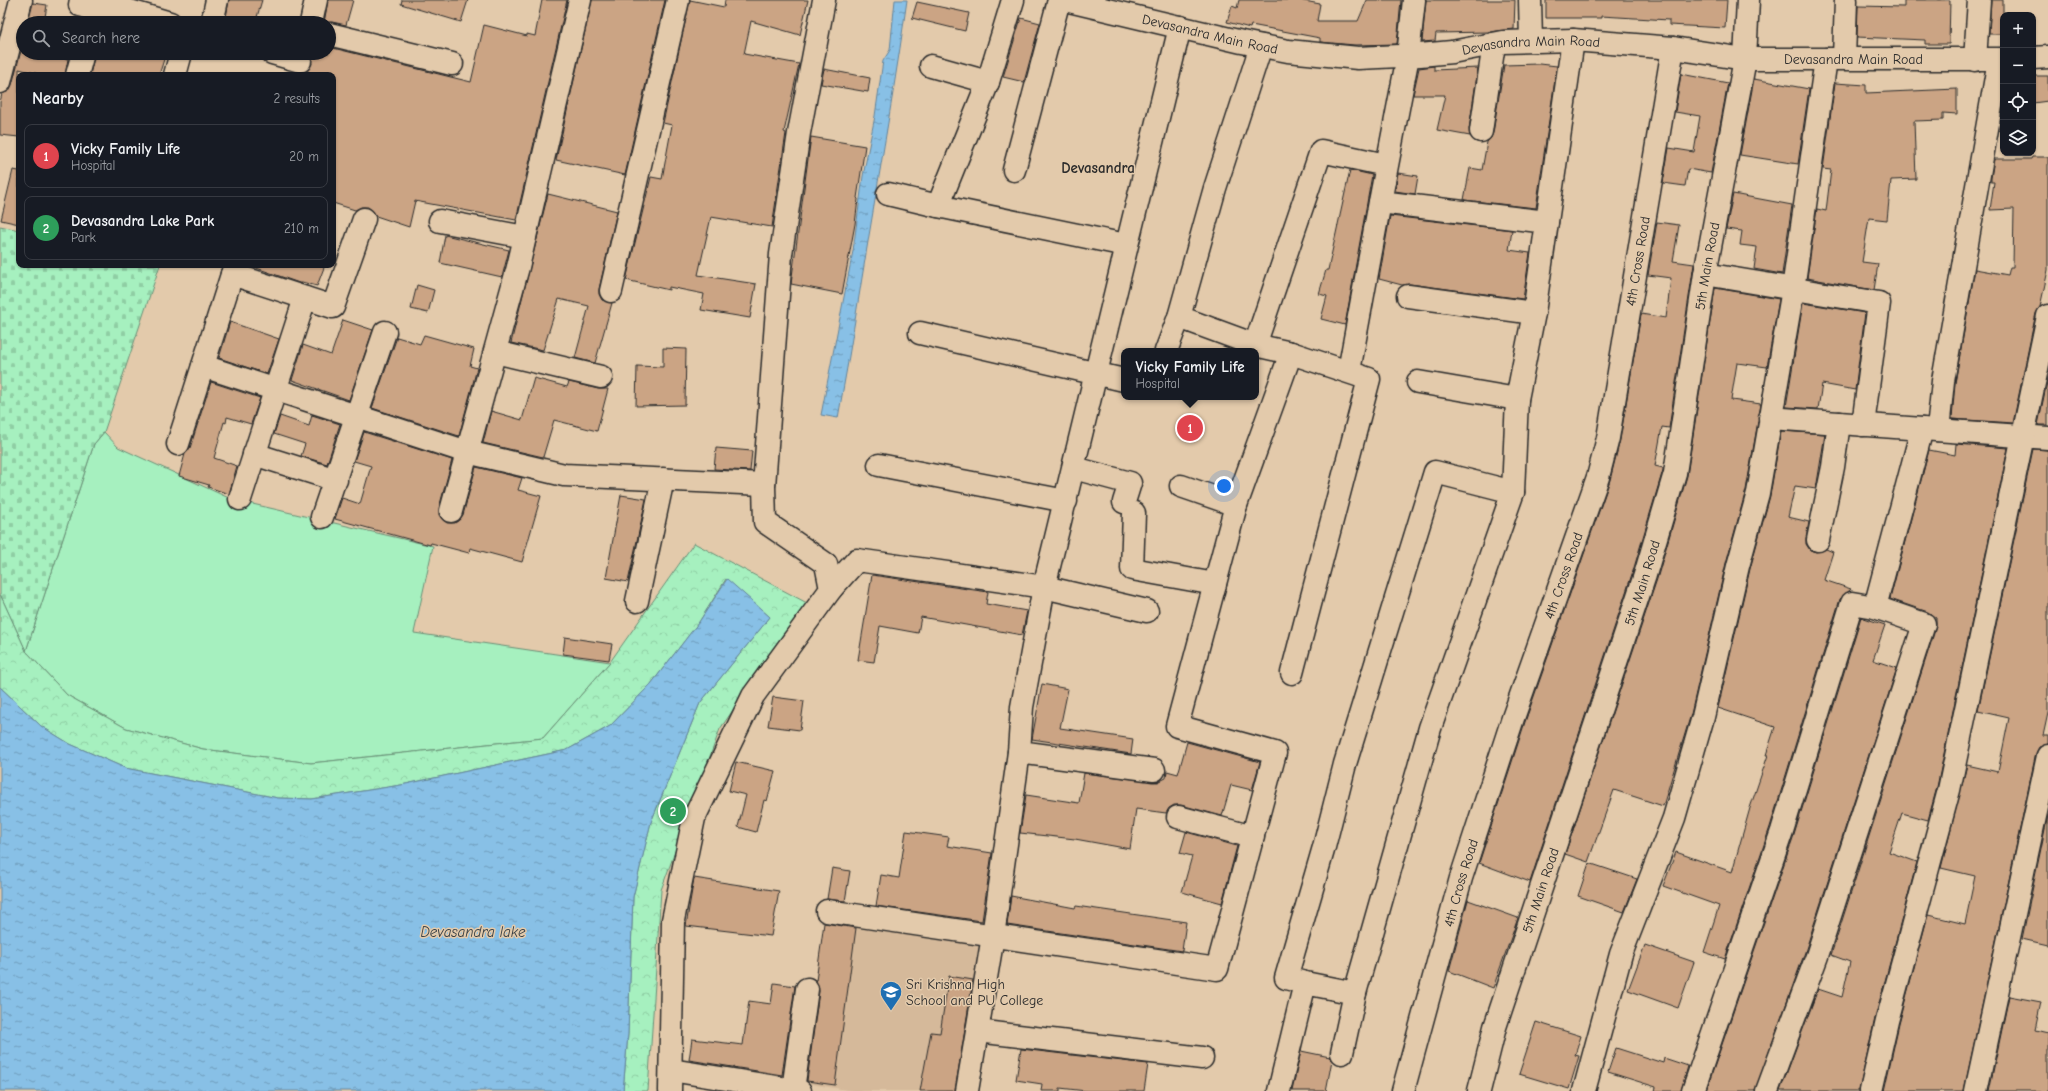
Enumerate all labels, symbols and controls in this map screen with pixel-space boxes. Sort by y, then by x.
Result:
street label: Devasandra Main Road [1140,10,1279,57]
map controls [2000,12,2036,156]
button: + [2000,12,2036,48]
search box [16,16,336,60]
icon: search [30,27,52,49]
text: Search here [62,29,140,47]
street label: Devasandra Main Road [1460,31,1601,58]
button: − [2000,48,2036,84]
street label: Devasandra Main Road [1784,51,1923,68]
button: locate [2000,84,2036,120]
text: Nearby [32,89,83,108]
text: 2 results [273,91,320,106]
button: layers [2000,120,2036,156]
text: Vicky Family Life [71,140,180,158]
text: 1 [43,149,49,164]
text: 20 m [289,149,319,164]
text: Hospital [71,158,115,173]
district label: Devasandra [1061,159,1135,177]
text: Devasandra Lake Park [71,212,214,230]
street label: 4th Cross Road [1622,215,1653,307]
text: 2 [43,221,49,236]
text: 210 m [284,221,319,236]
street label: 5th Main Road [1691,221,1723,311]
text: Park [71,230,96,245]
popup [1121,348,1259,400]
text: Vicky Family Life [1135,358,1245,376]
text: Hospital [1135,376,1180,391]
pin: 1 [1177,413,1203,443]
your location [1214,476,1234,496]
street label: 4th Cross Road [1540,530,1586,621]
street label: 5th Main Road [1620,538,1663,628]
pin: 2 [660,796,686,826]
street label: 4th Cross Road [1440,837,1482,929]
street label: 5th Main Road [1518,846,1562,935]
water label: Devasandra lake [420,923,526,941]
place label: Sri Krishna High School and PU College [906,976,1043,1009]
school or university icon: Sri Krishna High School and PU College [878,979,904,1012]

